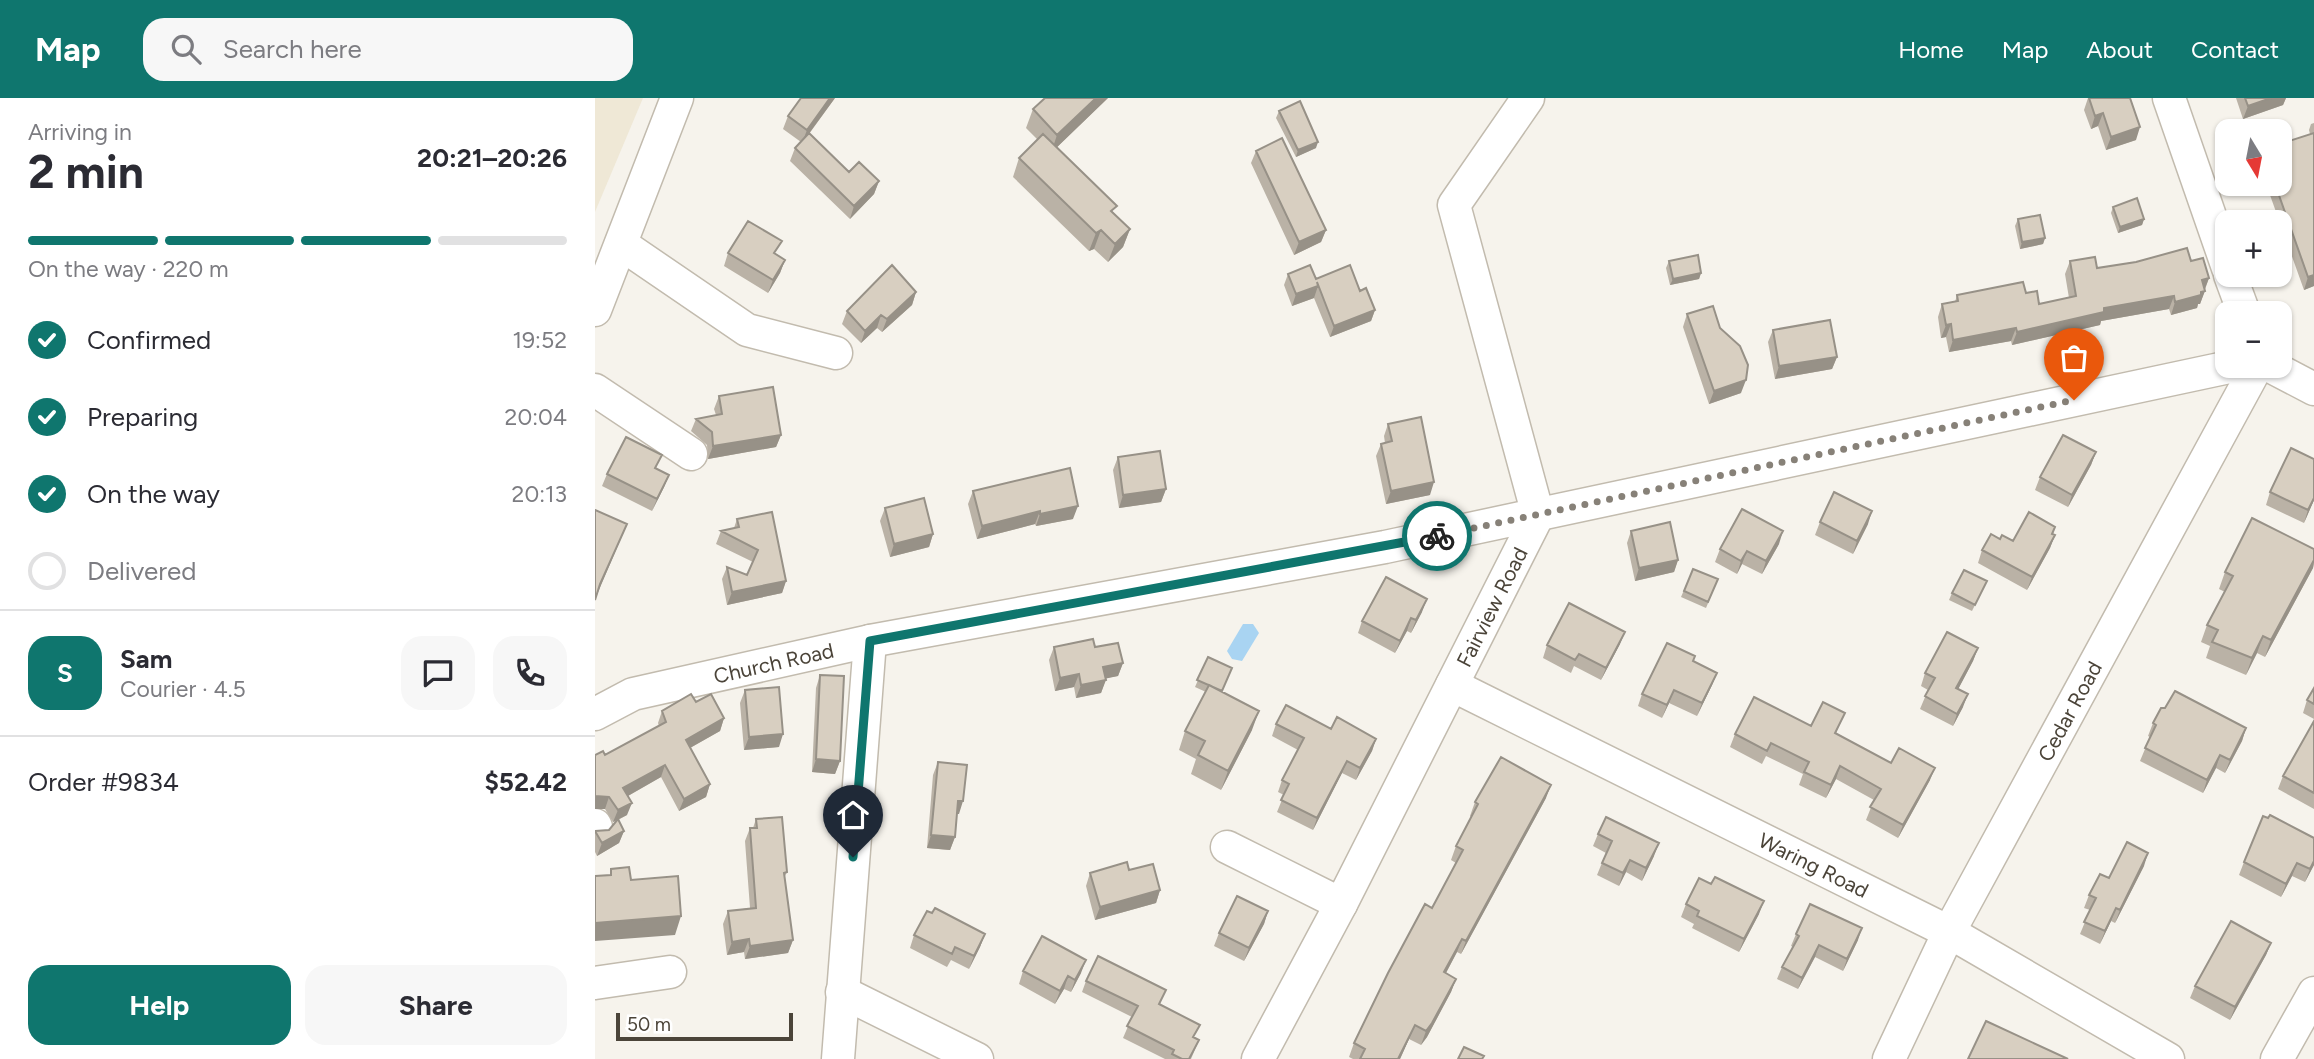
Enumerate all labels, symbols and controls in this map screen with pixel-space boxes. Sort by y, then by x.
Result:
search box [143,18,633,81]
text: Map [35,30,101,69]
icon: search [167,30,205,68]
text: Search here [223,33,362,65]
text: Home [1898,35,1964,64]
text: Map [2002,35,2048,64]
text: About [2086,35,2153,64]
text: Contact [2191,35,2279,64]
text: Arriving in [28,118,132,146]
north arrow [2215,119,2293,196]
map controls [2215,119,2292,378]
text: 20:21–20:26 [417,142,567,174]
text: 2 min [28,144,144,200]
button: + [2215,210,2292,287]
text: On the way · 220 m [28,255,228,283]
button: − [2215,301,2292,378]
icon: check [28,321,66,359]
text: Confirmed [87,324,211,356]
text: 19:52 [513,326,567,354]
pin [2044,328,2104,400]
icon: bag [2055,339,2093,377]
icon: check [28,398,66,436]
text: Preparing [87,401,198,433]
text: 20:04 [505,403,567,431]
icon: check [28,475,66,513]
text: On the way [87,478,220,510]
text: 20:13 [512,480,567,508]
courier [1402,501,1472,571]
icon: bike [1418,517,1456,555]
street label: Fairview Road [1451,543,1532,671]
text: Delivered [87,555,196,587]
button: chat [401,636,475,710]
button: phone [493,636,567,710]
street label: Church Road [711,637,836,688]
text: Sam [120,643,172,675]
text: S [57,657,73,689]
street label: Cedar Road [2032,657,2107,765]
text: Courier · 4.5 [120,675,246,703]
text: Order #9834 [28,766,179,798]
text: $52.42 [484,766,567,798]
pin [823,785,883,857]
icon: home [834,796,872,834]
street label: Waring Road [1755,827,1873,903]
button: Help [28,965,291,1045]
button: Share [305,965,567,1045]
scale bar [616,1010,793,1042]
text: 50 m [627,1013,671,1036]

